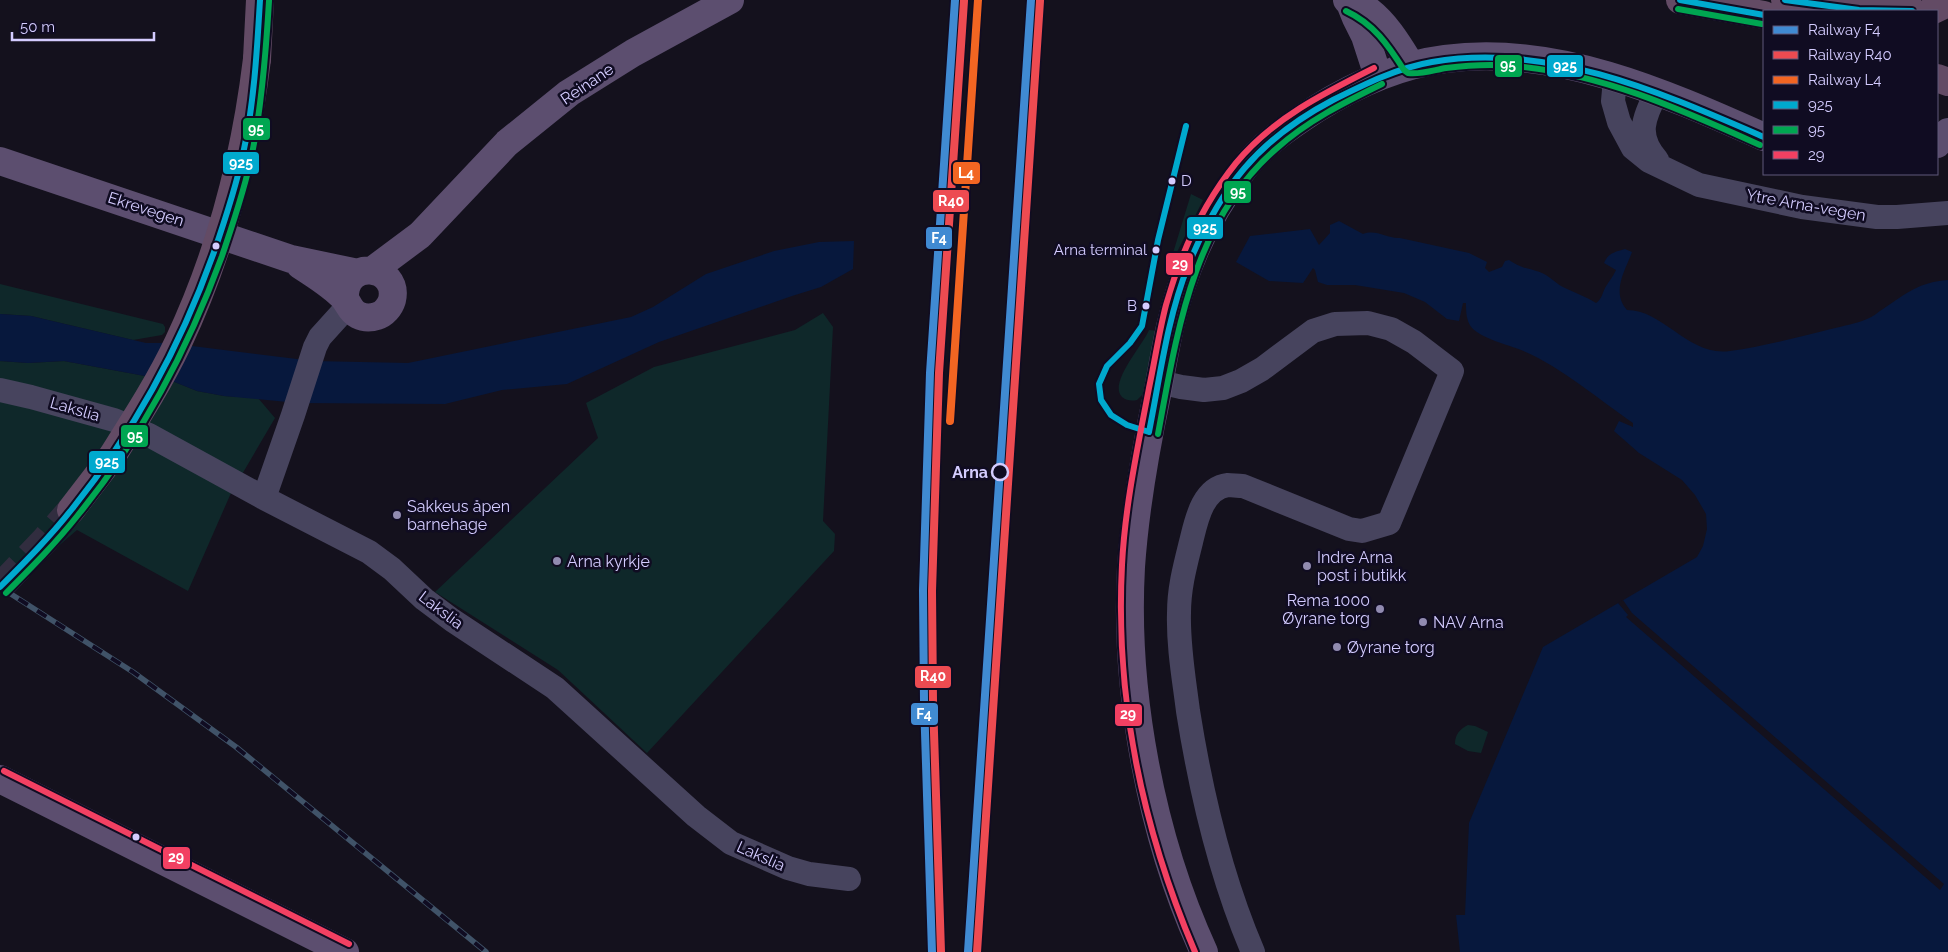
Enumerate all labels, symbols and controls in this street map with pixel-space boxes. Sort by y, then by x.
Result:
scale bar [12,10,155,42]
legend [1763,10,1938,175]
text: 50 m [20,18,55,36]
text: Railway F4 [1808,21,1881,39]
text: Railway R40 [1808,46,1892,64]
line badge: 95 [1494,54,1523,78]
line badge: 925 [1546,54,1584,78]
text: 95 [1500,57,1516,73]
text: 925 [1553,58,1577,74]
street label: Reinane [557,59,617,109]
text: Railway L4 [1808,71,1881,89]
text: 925 [1808,96,1833,114]
line badge: 95 [242,117,271,141]
text: 95 [248,121,264,137]
text: 95 [1808,121,1825,139]
text: 29 [1808,146,1825,164]
line badge: 925 [222,151,260,175]
text: 925 [229,155,253,171]
line badge: L4 [952,161,981,185]
text: L4 [958,165,974,181]
place label: D [1181,172,1192,190]
marker: D [1167,176,1177,186]
line badge: 95 [1223,180,1252,204]
text: 95 [1230,184,1246,200]
street label: Ytre Arna-vegen [1745,185,1867,225]
street label: Ekrevegen [105,188,187,230]
line badge: R40 [932,189,970,213]
text: R40 [938,193,964,209]
line badge: 925 [1186,216,1224,240]
text: 925 [1193,220,1217,236]
line badge: F4 [925,226,953,250]
text: F4 [931,230,947,246]
unlabelled marker [211,241,221,251]
place label: Arna terminal [1054,241,1148,259]
marker: Arna terminal [1151,245,1161,255]
line badge: 29 [1165,252,1194,276]
text: 29 [1172,256,1188,272]
place label: B [1127,297,1137,315]
marker: B [1141,301,1151,311]
street label: Lakslia [48,393,102,425]
line badge: 95 [120,424,149,448]
text: 95 [127,428,143,444]
line badge: 925 [88,450,126,474]
text: 925 [95,454,119,470]
place label: Arna [952,463,988,482]
marker: Arna [991,463,1009,481]
place label: Sakkeus åpen barnehage [407,497,510,534]
marker: Sakkeus åpen barnehage [391,509,403,521]
place label: Indre Arna post i butikk [1317,548,1407,585]
place label: Arna kyrkje [567,552,650,571]
marker: Arna kyrkje [551,555,563,567]
marker: Indre Arna post i butikk [1301,560,1313,572]
street label: Lakslia [415,587,467,633]
place label: Rema 1000 Øyrane torg [1282,591,1370,628]
marker: Rema 1000 Øyrane torg [1374,603,1386,615]
place label: NAV Arna [1433,613,1504,632]
marker: NAV Arna [1417,616,1429,628]
place label: Øyrane torg [1347,638,1435,657]
marker: Øyrane torg [1331,641,1343,653]
line badge: R40 [914,665,952,689]
text: R40 [920,668,946,684]
line badge: F4 [910,702,939,726]
line badge: 29 [1114,703,1143,727]
text: F4 [916,706,932,722]
text: 29 [1120,706,1136,722]
unlabelled marker [131,832,141,842]
street label: Lakslia [734,837,788,875]
line badge: 29 [162,846,191,870]
text: 29 [168,849,184,865]

